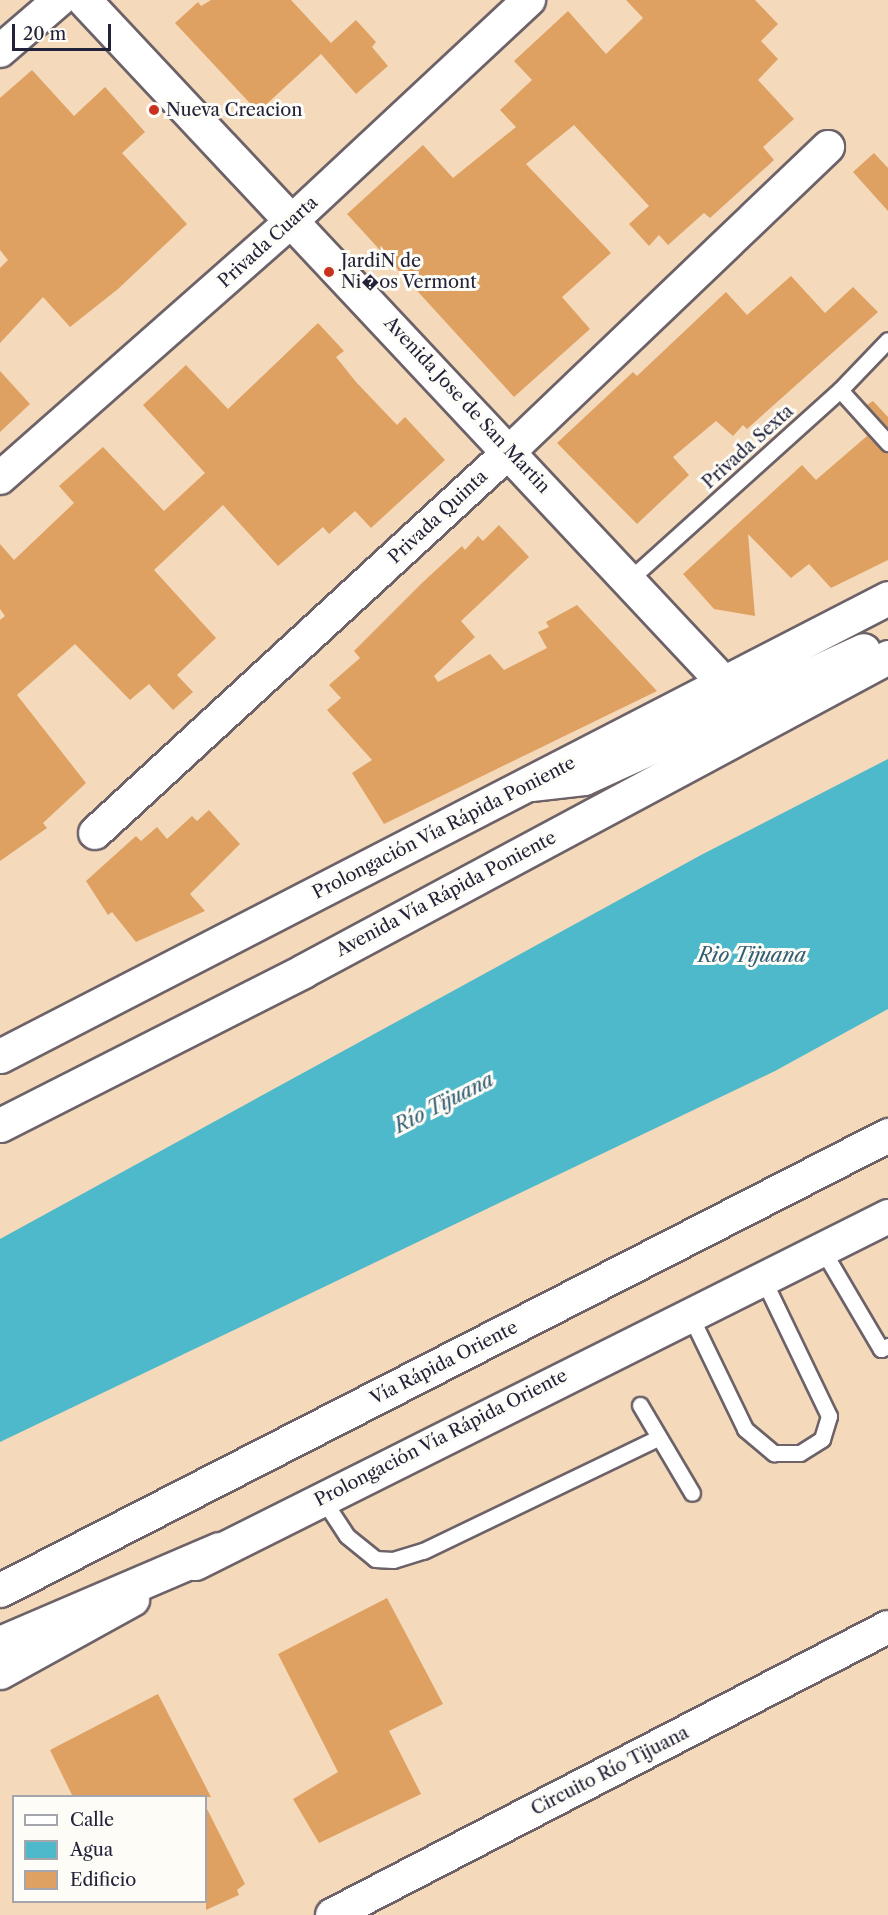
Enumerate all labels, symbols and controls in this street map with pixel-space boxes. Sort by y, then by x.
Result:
scale bar [15,12,114,50]
text: 20 m [23,23,66,45]
place label: Nueva Creacion [166,99,303,121]
marker: Nueva Creacion [147,103,161,117]
street label: Privada Cuarta [214,192,322,292]
place label: JardiN de Ni�os Vermont [341,251,477,294]
marker: JardiN de Ni�os Vermont [322,265,336,279]
street label: Avenida Jose de San Martin [379,312,555,498]
street label: Privada Sexta [698,400,798,494]
street label: Privada Quinta [384,466,492,568]
street label: Prolongación Vía Rápida Poniente [309,752,579,904]
street label: Avenida Vía Rápida Poniente [332,826,560,962]
water label: Rio Tijuana [698,943,806,967]
water label: Río Tijuana [390,1068,498,1138]
street label: Vía Rápida Oriente [367,1316,521,1410]
street label: Prolongación Vía Rápida Oriente [311,1364,571,1512]
street label: Circuito Río Tijuana [527,1722,693,1820]
legend [12,1795,207,1903]
text: Calle [70,1809,114,1831]
text: Agua [70,1839,113,1861]
text: Edificio [70,1869,136,1891]

